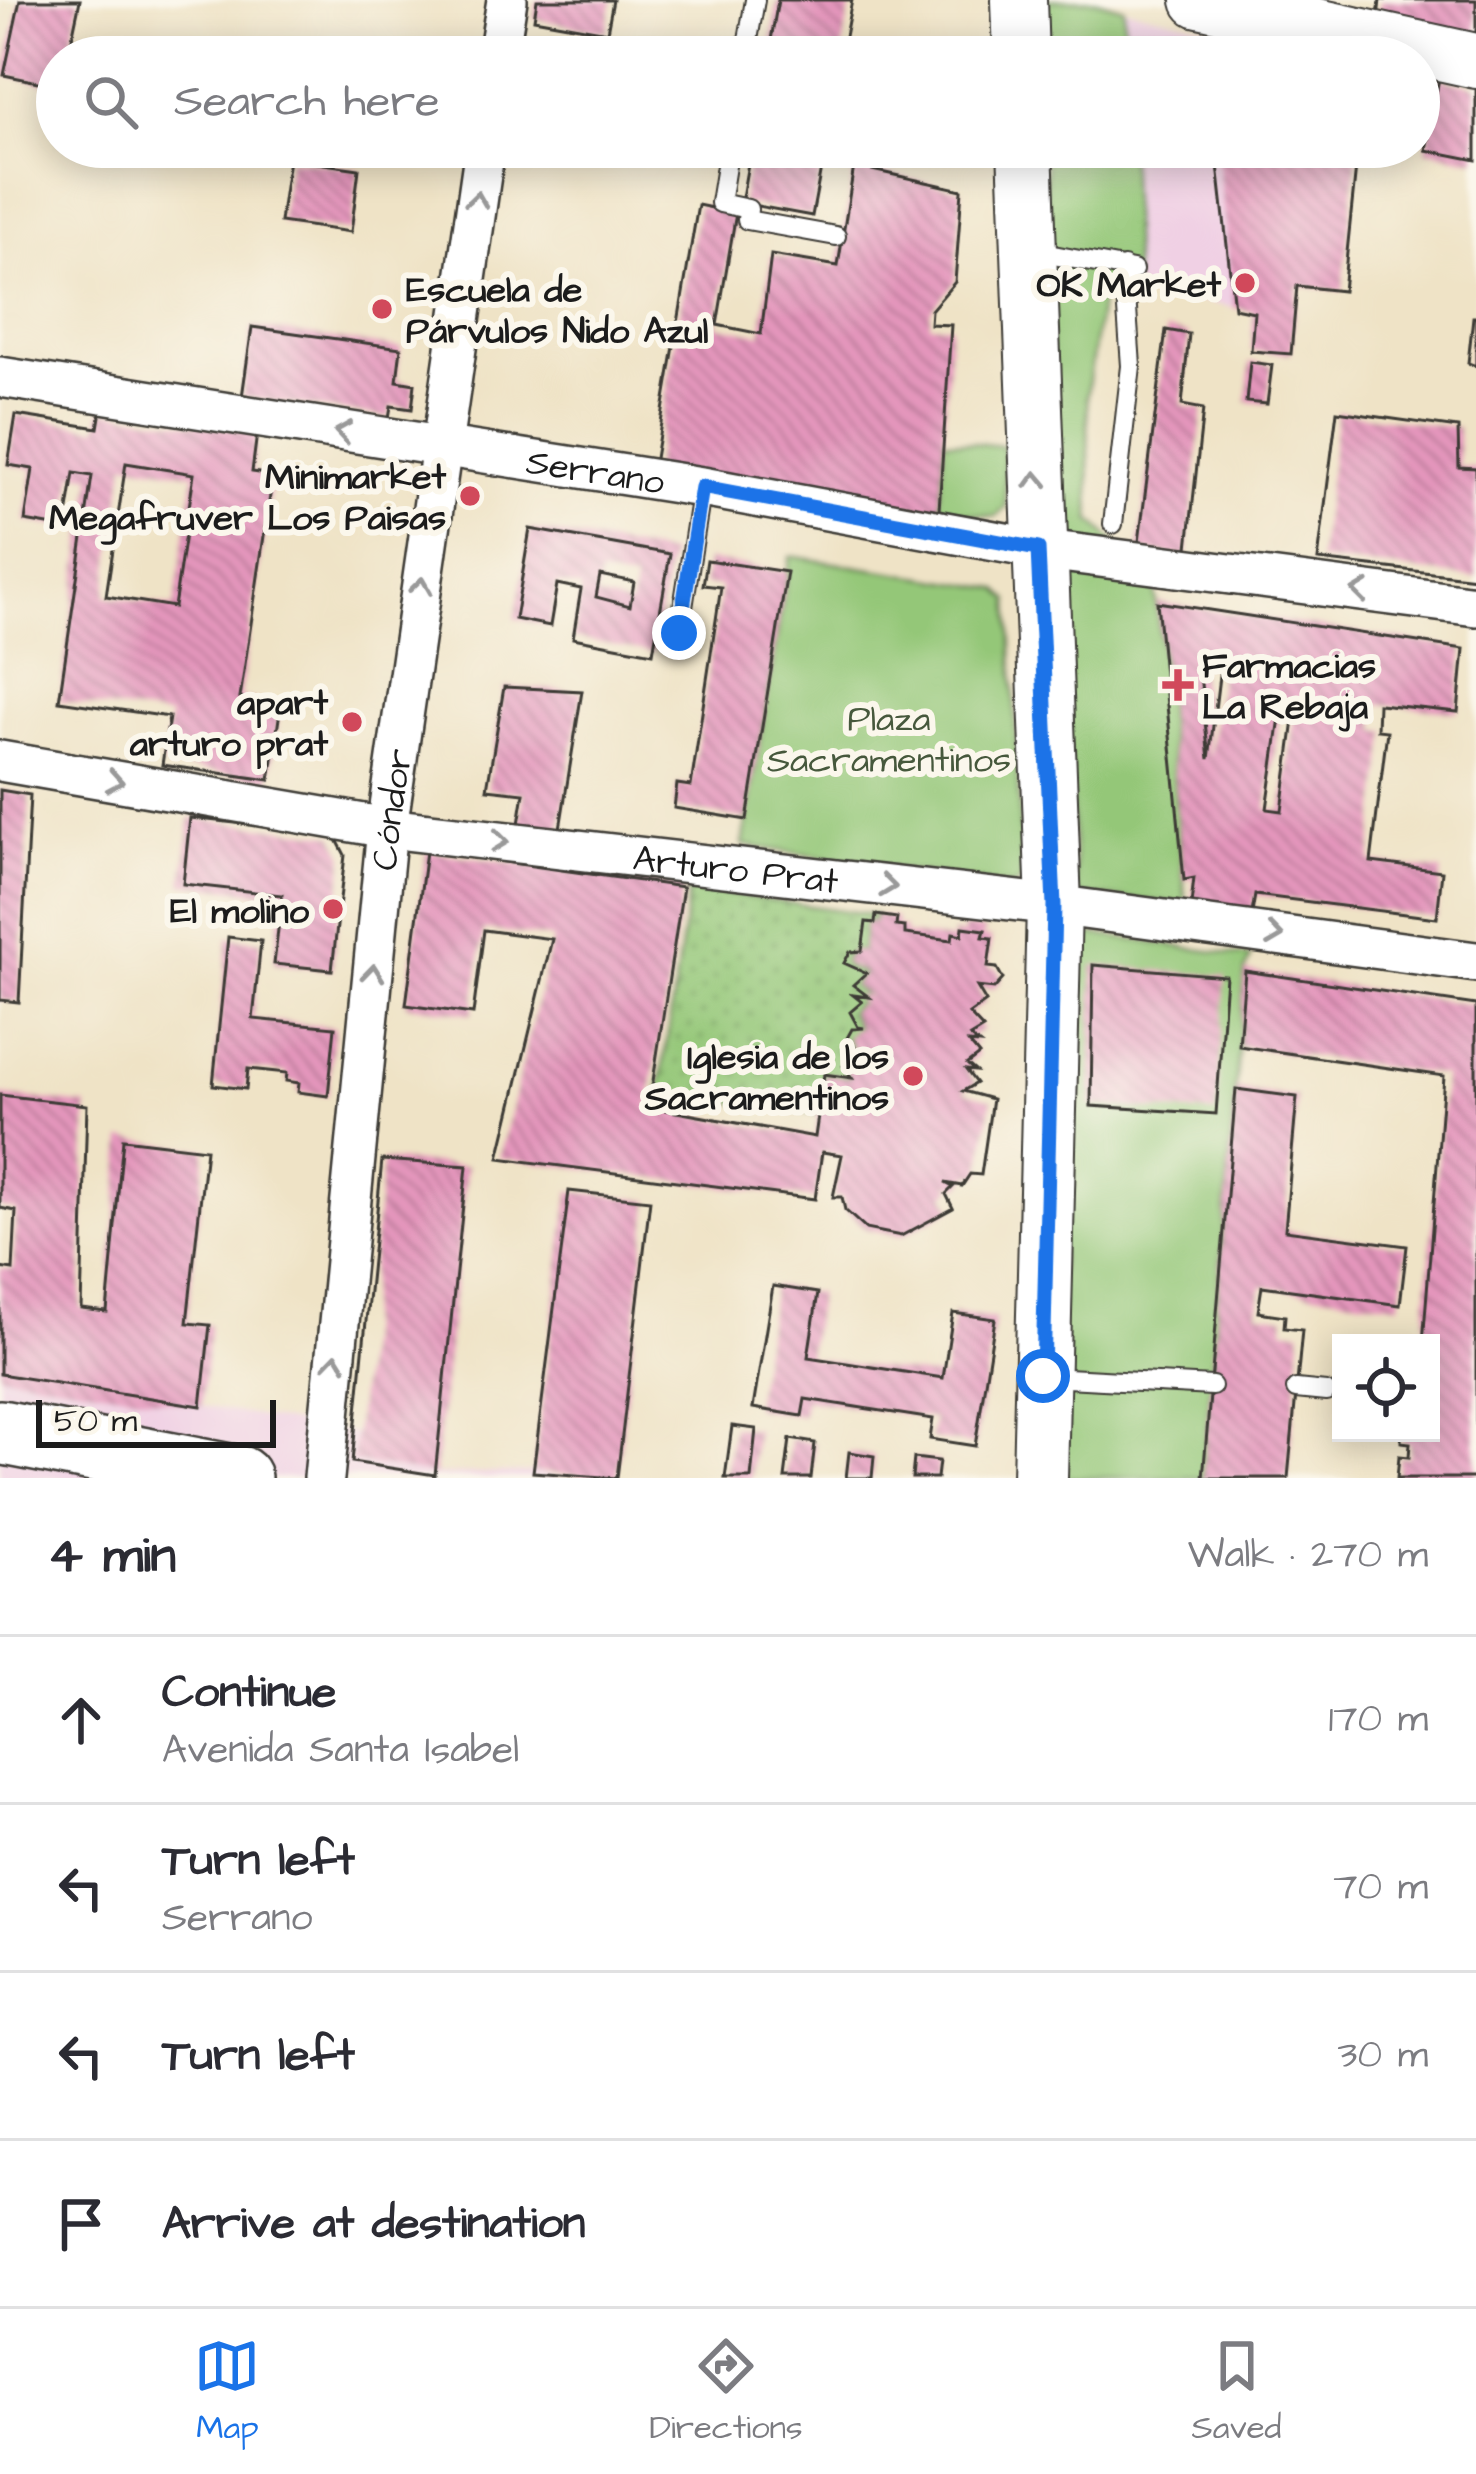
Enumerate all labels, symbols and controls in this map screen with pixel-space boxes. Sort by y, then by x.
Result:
search box [36,36,1440,168]
icon: search [78,69,144,135]
text: Search here [174,71,440,133]
one-way arrow [463,191,489,210]
place label: OK Market [1037,260,1221,311]
place label: Escuela de Párvulos Nido Azul [406,265,709,357]
marker: OK Market [1232,270,1258,296]
marker: Escuela de Párvulos Nido Azul [369,296,395,322]
one-way arrow [333,420,353,445]
street label: Serrano [523,437,668,509]
place label: Minimarket Megafruver Los Paisas [49,452,446,545]
one-way arrow [1024,470,1050,489]
marker: Minimarket Megafruver Los Paisas [457,483,483,509]
one-way arrow [407,577,433,596]
one-way arrow [1350,578,1370,604]
route end [652,606,706,660]
place label: Farmacias La Rebaja [1202,641,1376,733]
marker: Farmacias La Rebaja [1165,672,1191,698]
place label: apart arturo prat [130,678,328,770]
park label: Plaza Sacramentinos [767,694,1011,786]
marker: apart arturo prat [339,709,365,735]
street label: Cóndor [360,745,426,873]
one-way arrow [105,767,125,792]
one-way arrow [490,828,510,854]
street label: Arturo Prat [630,834,841,908]
one-way arrow [878,872,898,898]
place label: El molino [170,886,310,937]
marker: El molino [320,896,346,922]
one-way arrow [1265,921,1285,947]
one-way arrow [360,964,385,983]
place label: Iglesia de los Sacramentinos [644,1032,889,1124]
marker: Iglesia de los Sacramentinos [900,1063,926,1089]
map controls [1332,1334,1440,1442]
button: locate [1332,1334,1440,1442]
route start [1016,1349,1070,1403]
one-way arrow [322,1352,347,1371]
scale bar [36,1394,276,1447]
text: 50 m [54,1398,137,1444]
text: 4 min [48,1521,176,1592]
text: Walk · 270 m [1188,1529,1428,1583]
text: Continue [162,1662,336,1724]
icon: ahead [48,1687,114,1753]
text: 170 m [1328,1693,1428,1747]
text: Avenida Santa Isabel [162,1724,519,1778]
text: Turn left [162,1830,355,1892]
icon: left [48,1855,114,1921]
text: 70 m [1333,1861,1428,1915]
text: Serrano [162,1892,312,1946]
icon: left [48,2023,114,2089]
text: Turn left [162,2025,355,2087]
text: 30 m [1338,2029,1428,2083]
icon: arrive [48,2191,114,2257]
text: Arrive at destination [162,2193,585,2255]
tab: Map [194,2333,260,2451]
tab: Directions [649,2333,803,2451]
tab: Saved [1192,2333,1282,2451]

